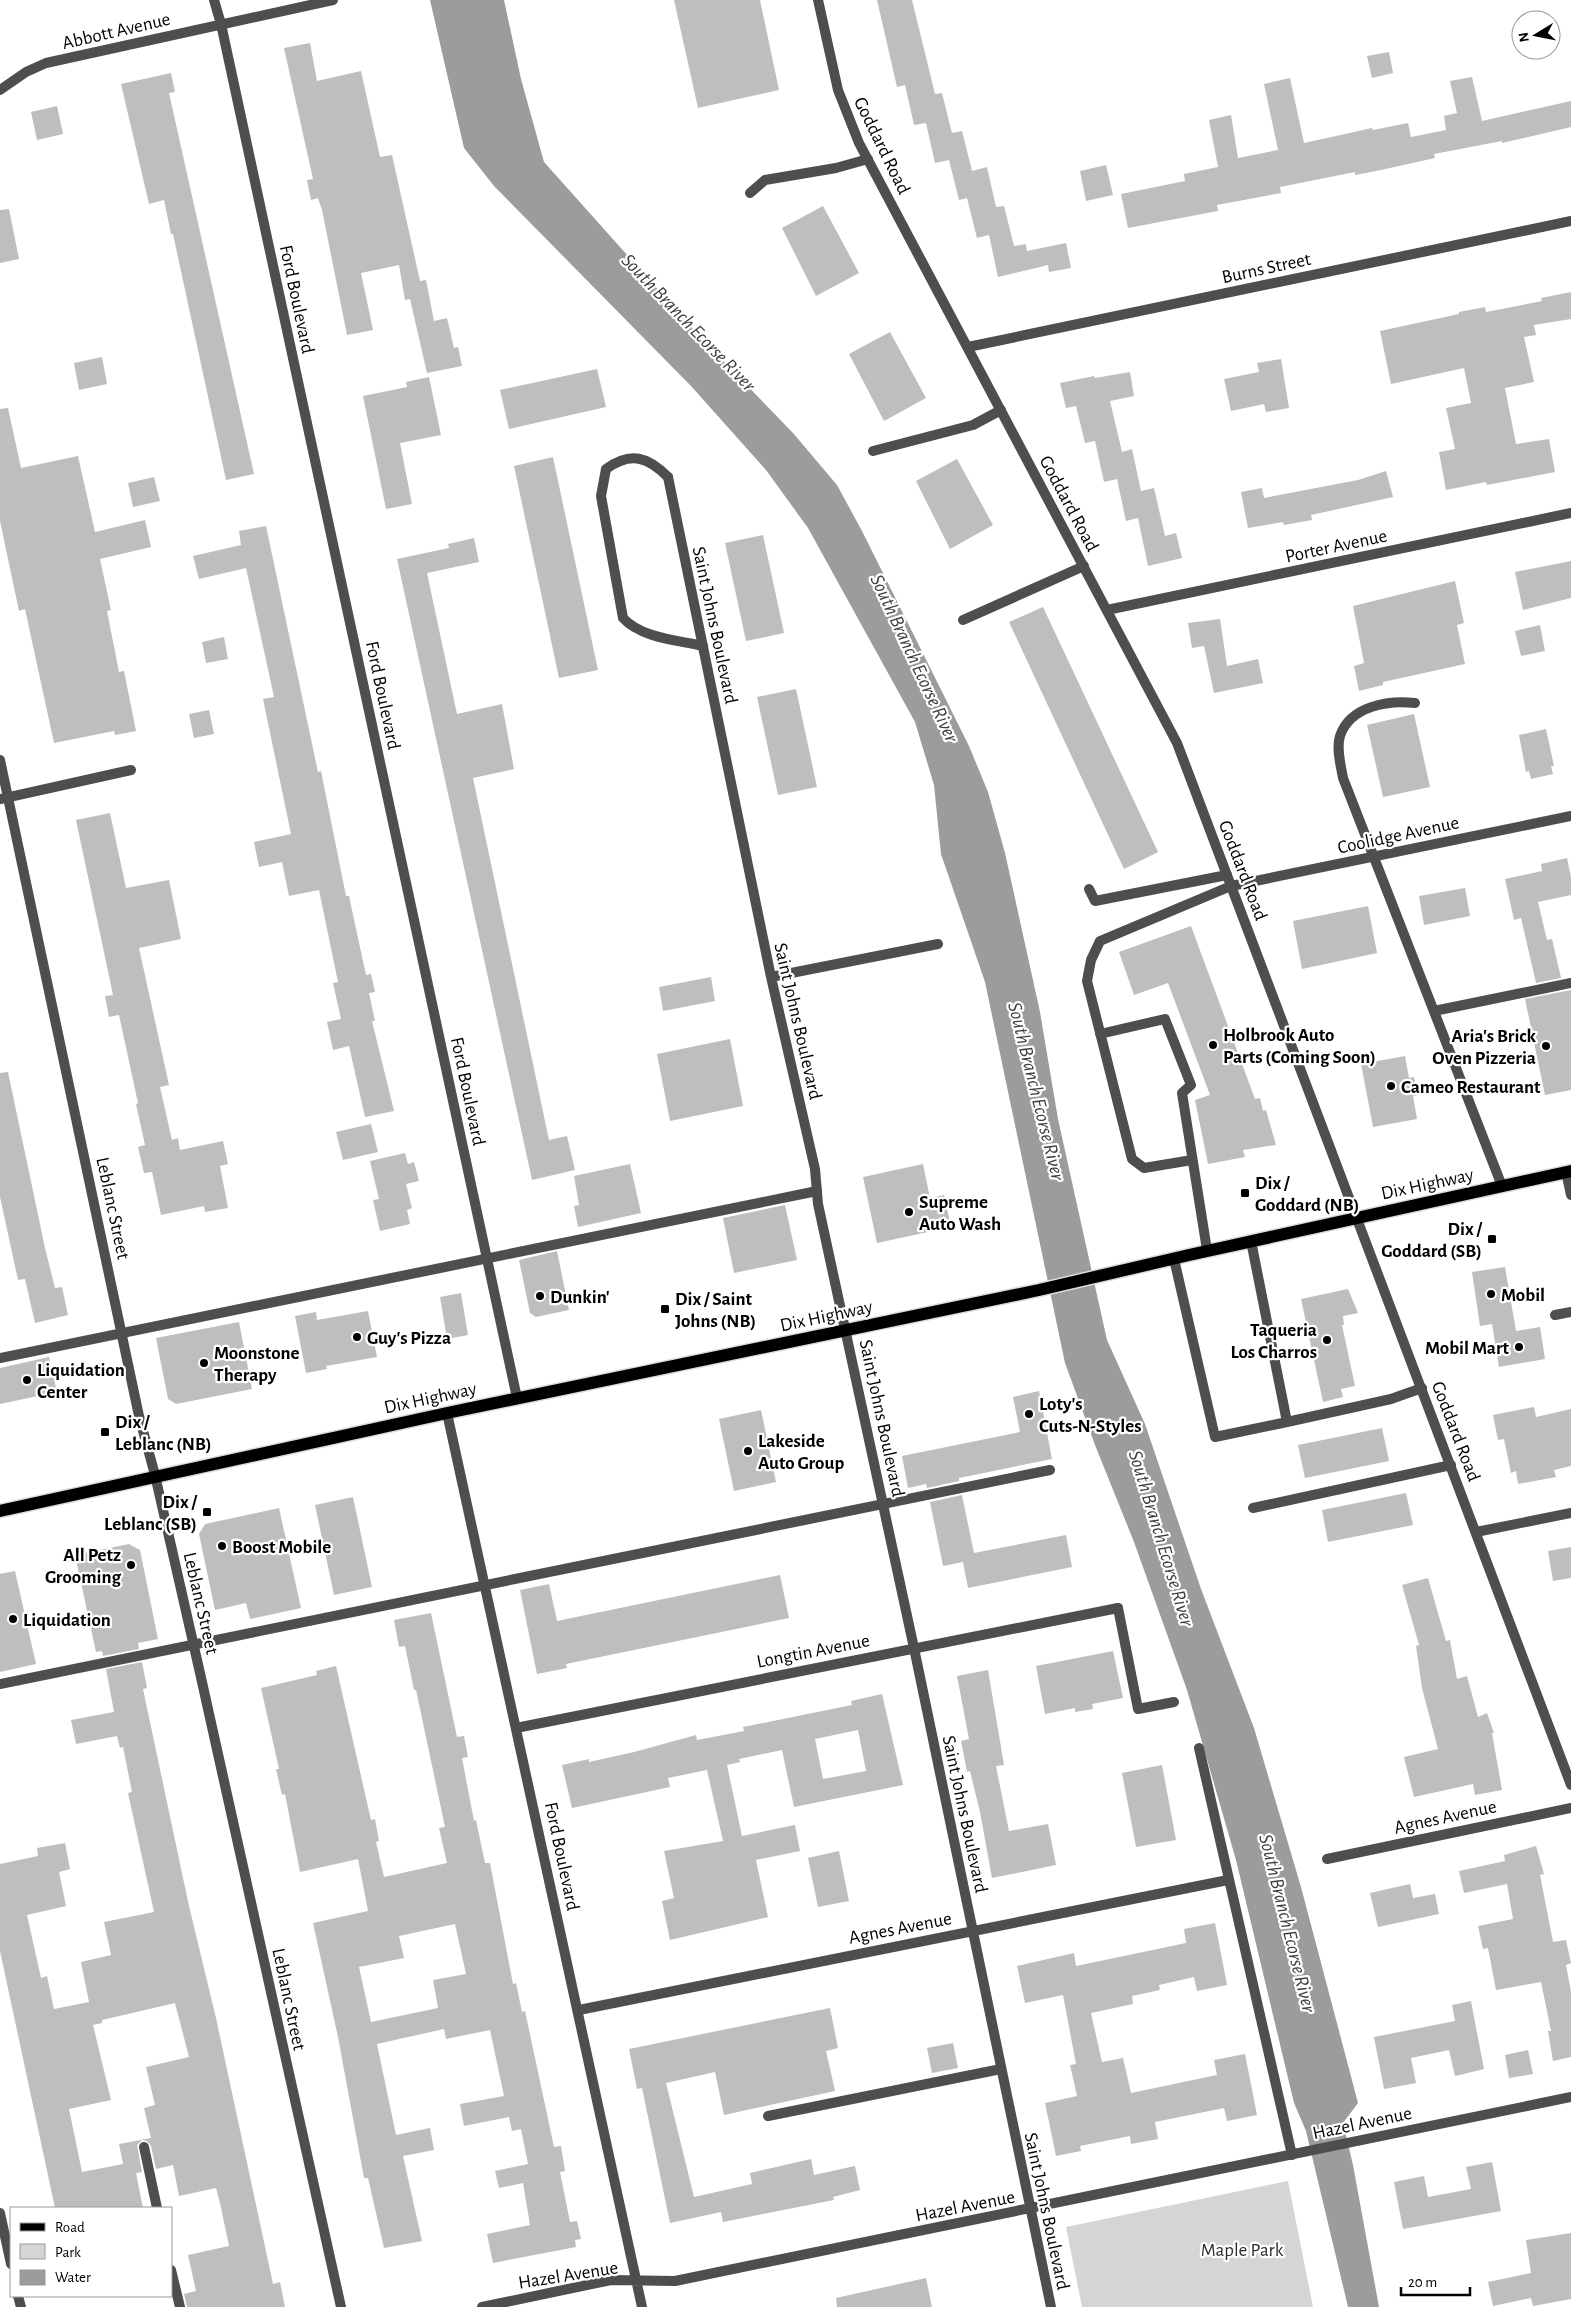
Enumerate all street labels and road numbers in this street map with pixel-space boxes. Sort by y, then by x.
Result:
street label: Abbott Avenue [60,10,172,53]
street label: Goddard Road [850,94,913,197]
street label: Ford Boulevard [276,243,317,356]
street label: Burns Street [1220,250,1313,287]
street label: Goddard Road [1036,453,1102,555]
street label: Porter Avenue [1284,526,1389,567]
street label: Saint Johns Boulevard [689,545,741,706]
street label: Ford Boulevard [362,639,403,752]
street label: Coolidge Avenue [1336,813,1461,858]
street label: Goddard Road [1215,818,1270,923]
street label: Saint Johns Boulevard [770,941,825,1102]
street label: Ford Boulevard [447,1035,488,1148]
street label: Leblanc Street [92,1155,133,1261]
street label: Dix Highway [1379,1165,1475,1204]
street label: Dix Highway [778,1297,874,1336]
street label: Saint Johns Boulevard [856,1338,908,1499]
street label: Dix Highway [382,1379,478,1418]
street label: Goddard Road [1428,1379,1483,1484]
street label: Leblanc Street [180,1550,222,1656]
street label: Longtin Avenue [755,1631,871,1672]
street label: Saint Johns Boulevard [939,1734,991,1895]
street label: Agnes Avenue [1392,1797,1498,1838]
street label: Ford Boulevard [541,1800,582,1913]
street label: Agnes Avenue [847,1909,953,1948]
street label: Leblanc Street [268,1946,309,2052]
street label: Hazel Avenue [1311,2104,1414,2143]
street label: Saint Johns Boulevard [1021,2131,1073,2292]
street label: Hazel Avenue [914,2188,1017,2225]
street label: Hazel Avenue [517,2258,620,2293]

